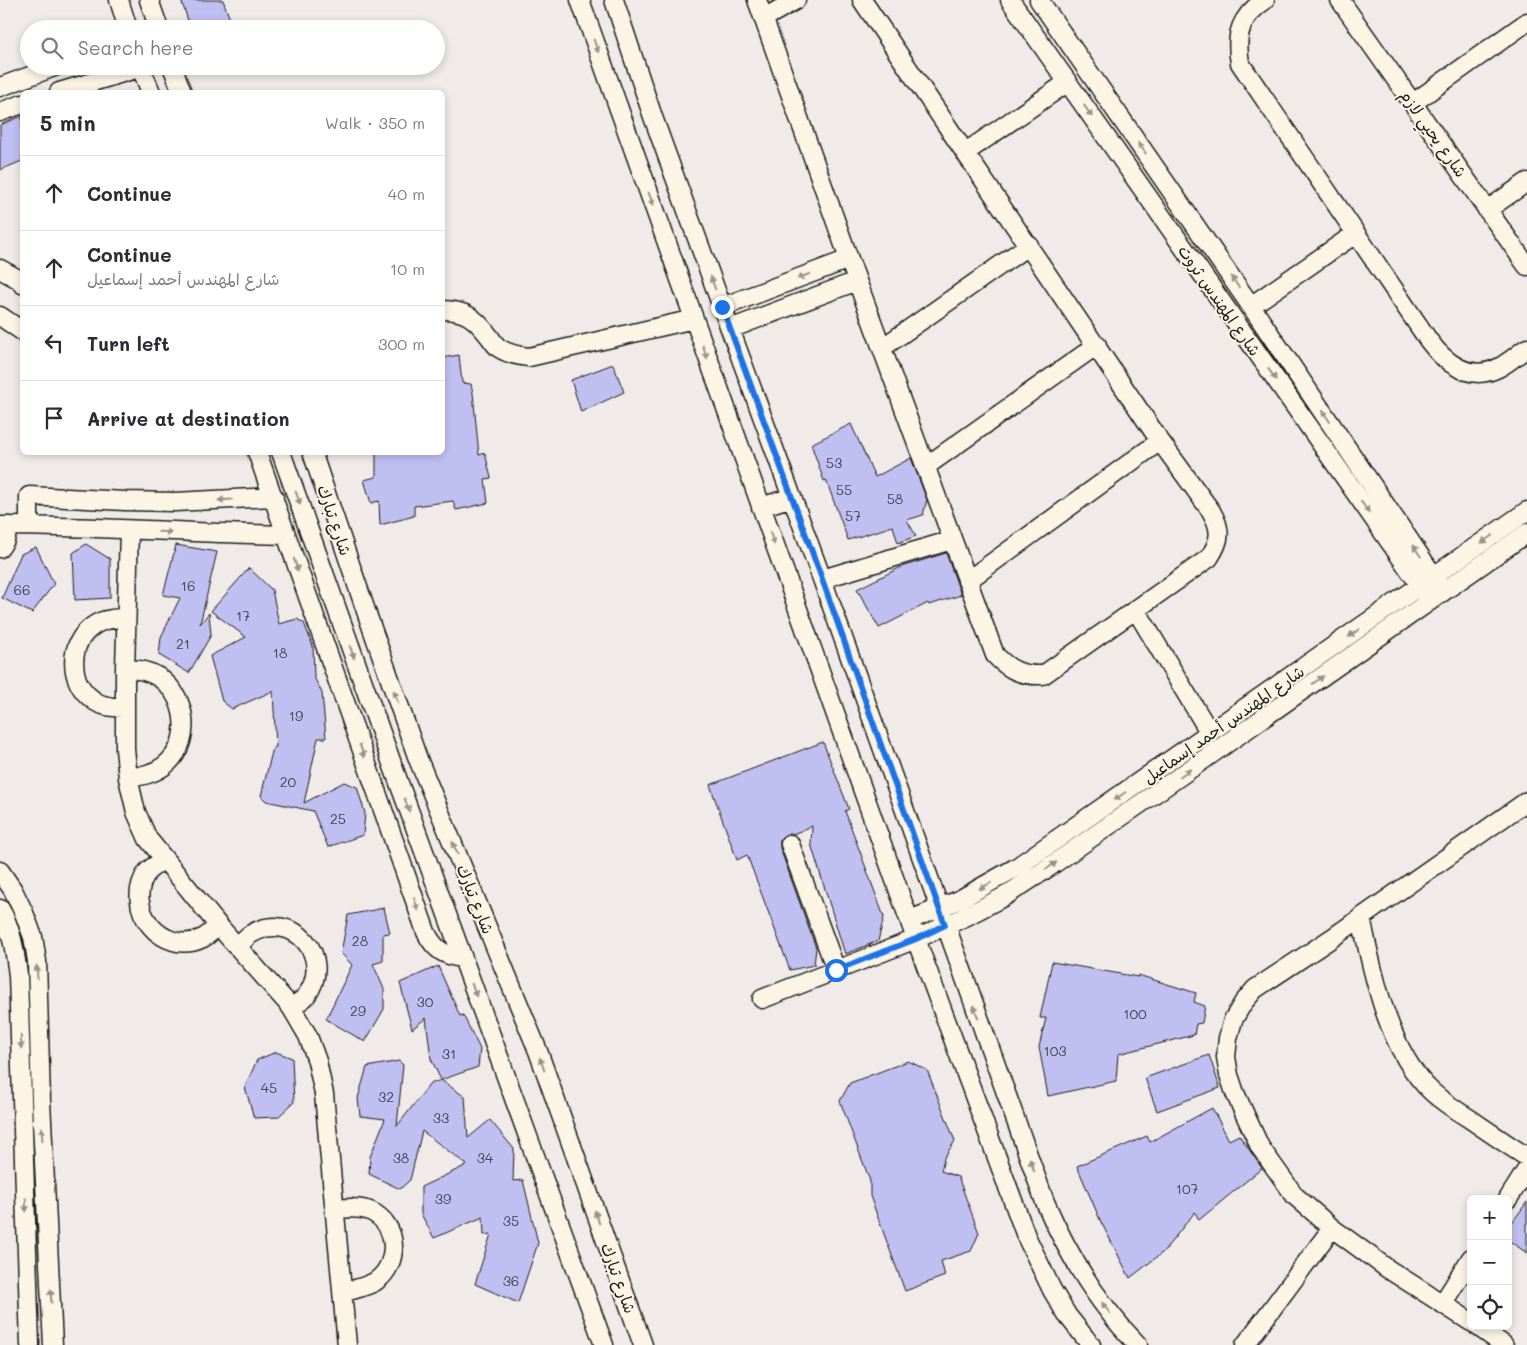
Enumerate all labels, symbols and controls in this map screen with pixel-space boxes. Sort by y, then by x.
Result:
search box [20,20,445,75]
icon: search [38,34,66,62]
text: Search here [78,35,194,60]
one-way arrow [592,39,600,54]
street label: شارع يحيي لازم [1392,85,1472,184]
one-way arrow [1083,105,1093,118]
text: 5 min [40,109,96,136]
text: Walk · 350 m [325,112,425,133]
one-way arrow [1137,142,1147,155]
icon: ahead [40,179,68,207]
text: Continue [87,181,172,206]
text: 40 m [388,183,425,204]
one-way arrow [647,192,655,207]
street label: شارع المهندس ثروت [1172,240,1266,361]
text: Continue [87,242,172,267]
icon: ahead [40,254,68,282]
text: 10 m [390,258,425,279]
text: شارع المهندس أحمد إسماعيل [87,268,280,289]
one-way arrow [796,273,811,280]
one-way arrow [709,275,717,290]
one-way arrow [1230,275,1240,289]
route end [711,296,734,319]
icon: left [40,329,68,357]
text: Turn left [87,331,170,356]
text: 300 m [378,333,425,354]
one-way arrow [701,345,709,360]
one-way arrow [1267,367,1277,380]
icon: arrive [40,404,68,432]
text: Arrive at destination [87,406,290,431]
one-way arrow [1321,410,1331,423]
house number: 53 [826,453,842,472]
house number: 55 [836,480,852,499]
street label: شارع تبارك [311,482,357,559]
house number: 58 [887,489,903,508]
one-way arrow [295,491,302,506]
one-way arrow [217,497,233,505]
one-way arrow [1360,500,1370,514]
house number: 57 [845,506,861,525]
one-way arrow [157,528,173,536]
one-way arrow [768,531,776,546]
one-way arrow [1480,534,1494,544]
one-way arrow [1412,544,1422,558]
one-way arrow [293,557,300,572]
house number: 16 [181,576,195,595]
house number: 66 [14,580,30,599]
house number: 17 [236,606,250,625]
one-way arrow [1347,628,1361,638]
house number: 21 [176,634,190,653]
house number: 18 [273,643,287,662]
one-way arrow [349,644,356,659]
street label: شارع المهندس أحمد إسماعيل [1138,660,1309,789]
one-way arrow [1311,675,1325,685]
one-way arrow [392,689,399,704]
house number: 19 [289,706,303,725]
one-way arrow [358,744,366,759]
one-way arrow [1178,768,1192,778]
house number: 20 [280,772,297,791]
one-way arrow [1114,791,1127,801]
one-way arrow [404,797,411,812]
house number: 25 [330,809,346,828]
one-way arrow [450,841,458,855]
street label: شارع تبارك [451,861,499,938]
one-way arrow [1045,861,1058,871]
one-way arrow [978,882,993,890]
one-way arrow [412,897,420,912]
house number: 28 [352,931,368,950]
route start [825,959,848,982]
one-way arrow [33,963,41,979]
one-way arrow [470,983,478,998]
house number: 30 [417,992,434,1011]
house number: 29 [350,1001,366,1020]
one-way arrow [972,1004,980,1019]
house number: 100 [1123,1004,1147,1023]
one-way arrow [17,1035,25,1051]
house number: 103 [1043,1041,1067,1060]
house number: 31 [442,1044,456,1063]
one-way arrow [538,1056,545,1071]
house number: 45 [261,1078,277,1097]
house number: 32 [378,1087,394,1106]
house number: 33 [433,1108,449,1127]
one-way arrow [38,1126,46,1142]
house number: 38 [393,1148,409,1167]
house number: 34 [477,1148,494,1167]
one-way arrow [1028,1157,1035,1172]
house number: 107 [1176,1179,1199,1198]
house number: 39 [435,1189,451,1208]
map controls [1467,1195,1512,1330]
button: + [1467,1195,1512,1240]
one-way arrow [22,1197,30,1213]
one-way arrow [593,1209,600,1224]
house number: 35 [503,1211,519,1230]
street label: شارع تبارك [595,1240,641,1317]
button: − [1467,1240,1512,1285]
house number: 36 [503,1271,519,1290]
button: locate [1467,1285,1512,1330]
one-way arrow [46,1288,54,1304]
one-way arrow [1101,1301,1111,1315]

